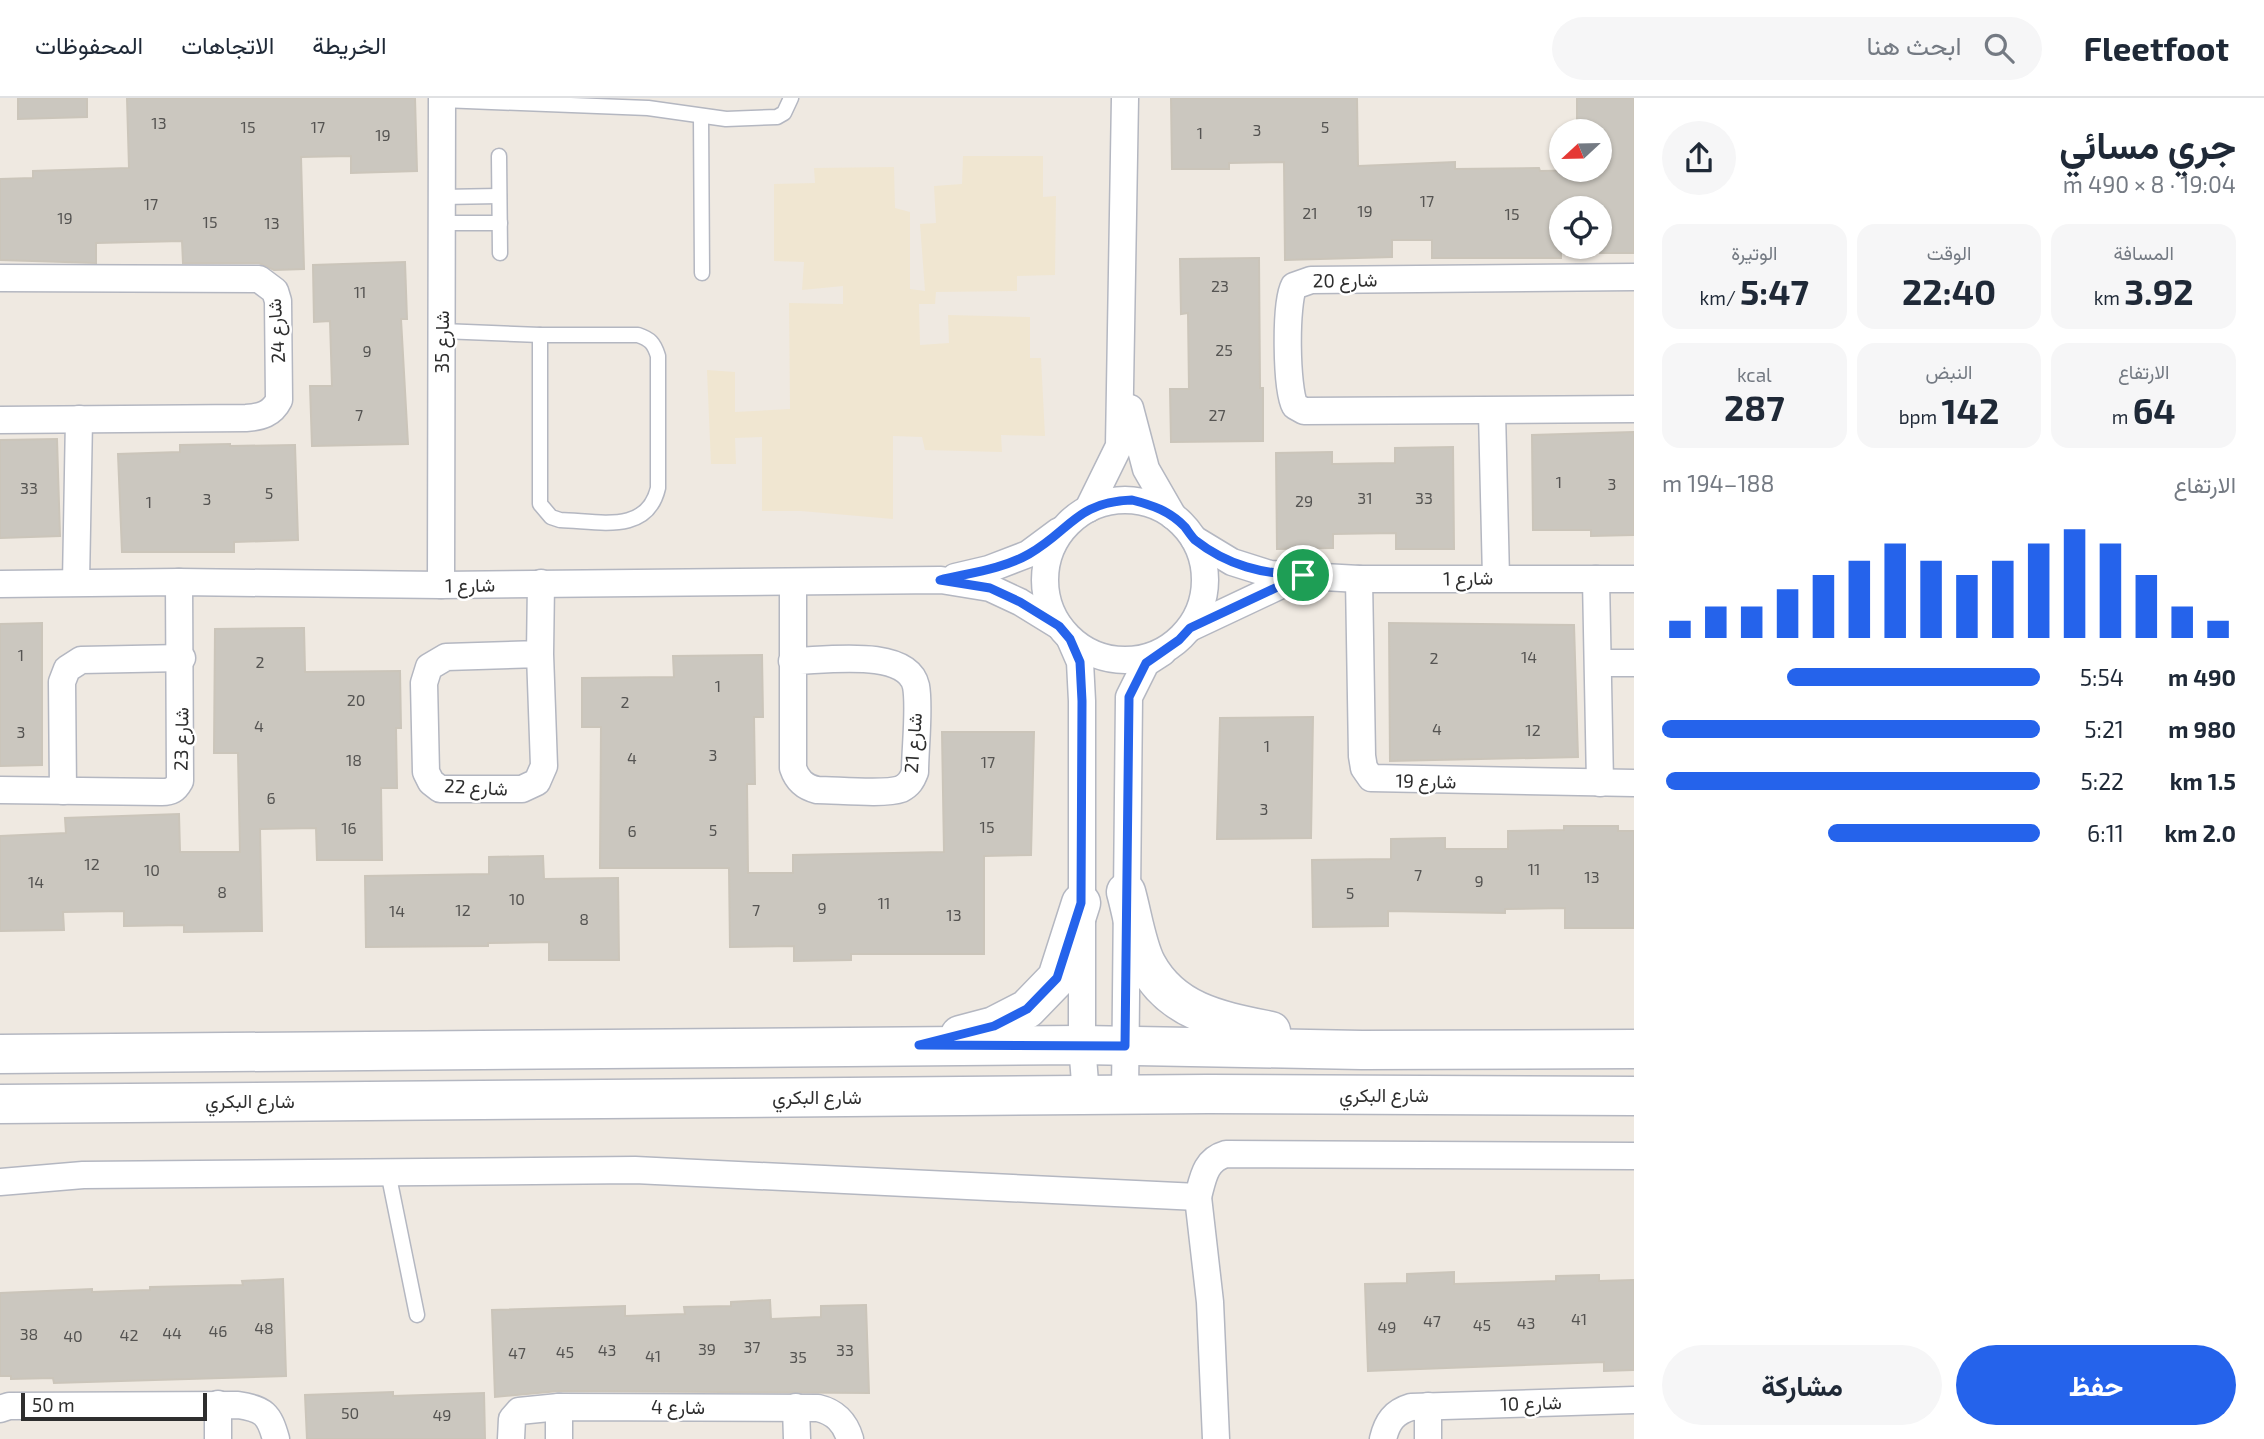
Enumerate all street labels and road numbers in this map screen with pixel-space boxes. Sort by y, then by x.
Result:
street label: شارع 20 [1312,267,1378,294]
street label: شارع 24 [262,298,291,364]
street label: شارع 35 [430,310,455,374]
street label: شارع 1 [1443,566,1493,591]
street label: شارع 1 [445,573,495,598]
street label: شارع 23 [168,707,195,771]
street label: شارع 21 [899,712,928,774]
street label: شارع 19 [1395,768,1457,795]
street label: شارع 22 [443,773,509,802]
street label: شارع البكري [1339,1083,1429,1111]
street label: شارع البكري [772,1085,862,1113]
street label: شارع البكري [205,1089,295,1117]
street label: شارع 10 [1500,1390,1562,1417]
street label: شارع 4 [651,1395,705,1420]

